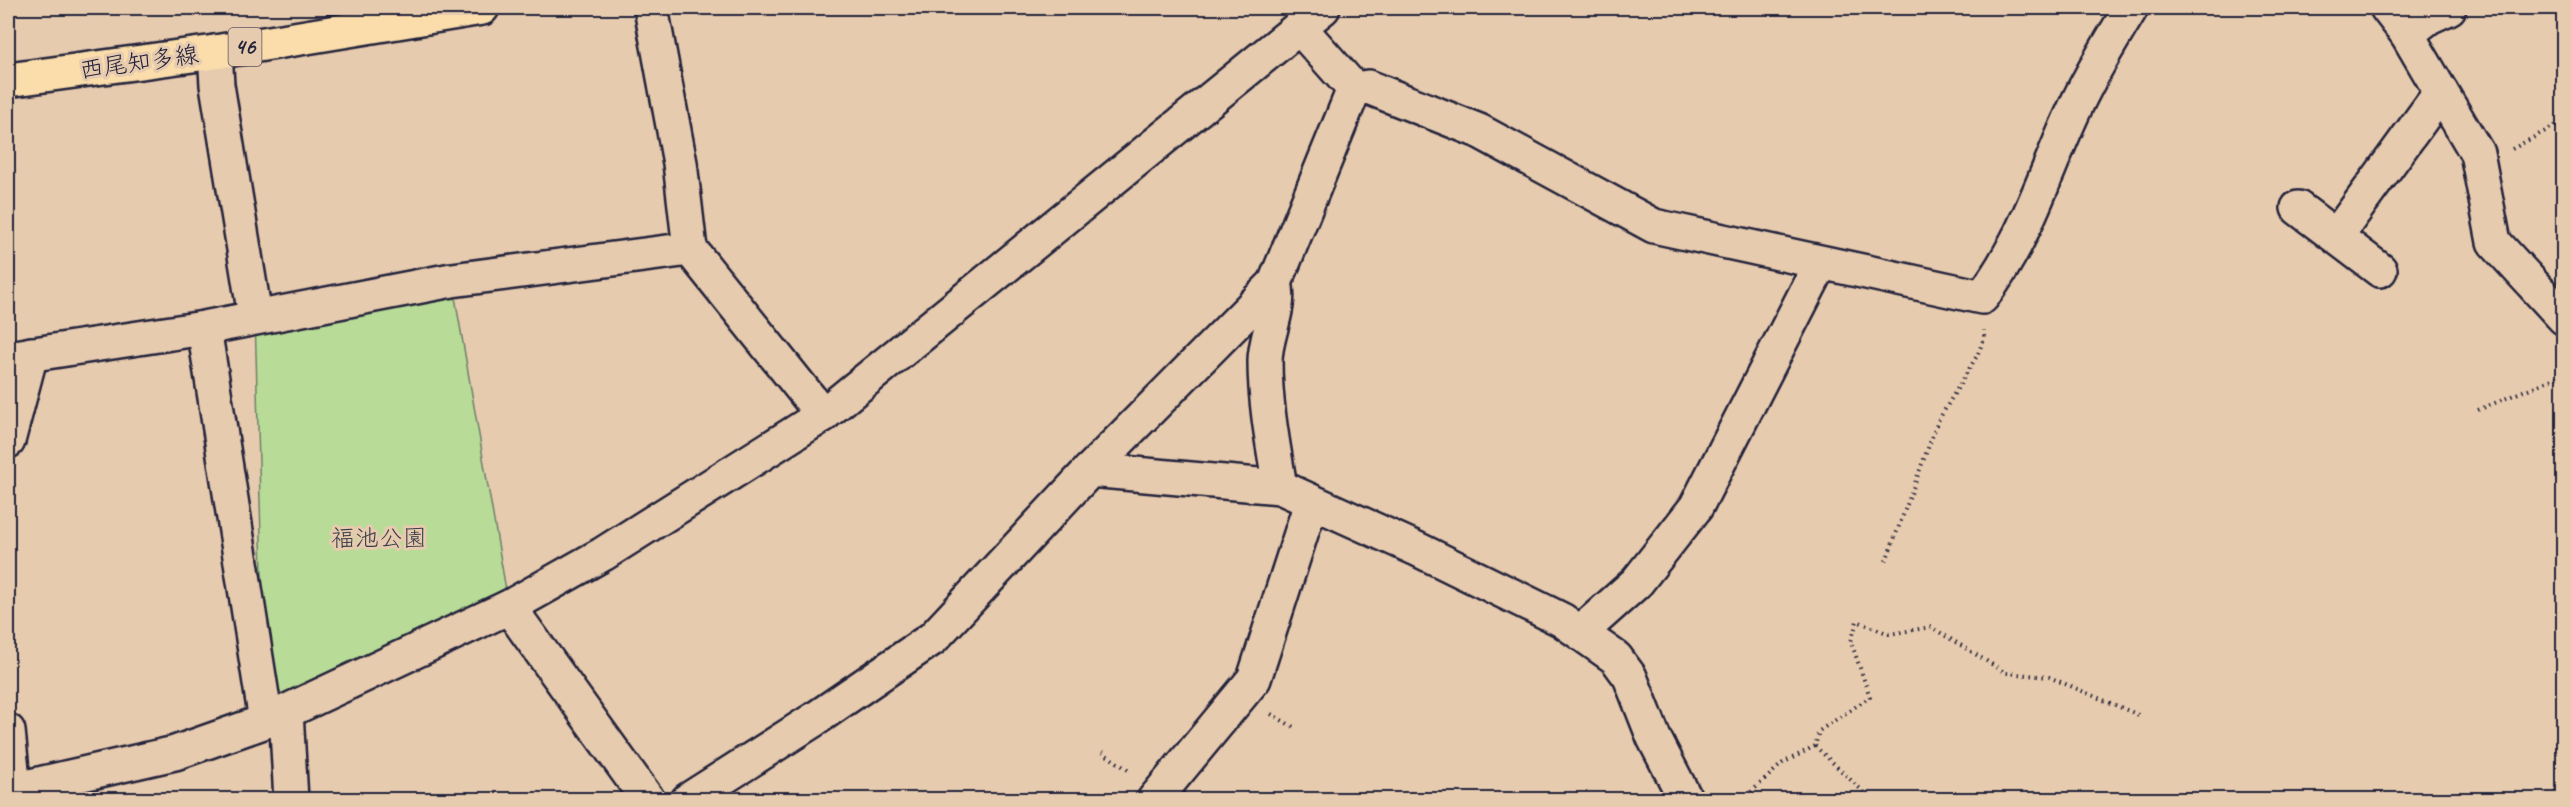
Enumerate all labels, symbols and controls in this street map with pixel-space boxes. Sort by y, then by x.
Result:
road number: 46 [228,28,262,66]
street label: 西尾知多線 [77,39,201,85]
park label: 福池公園 [331,523,427,553]

